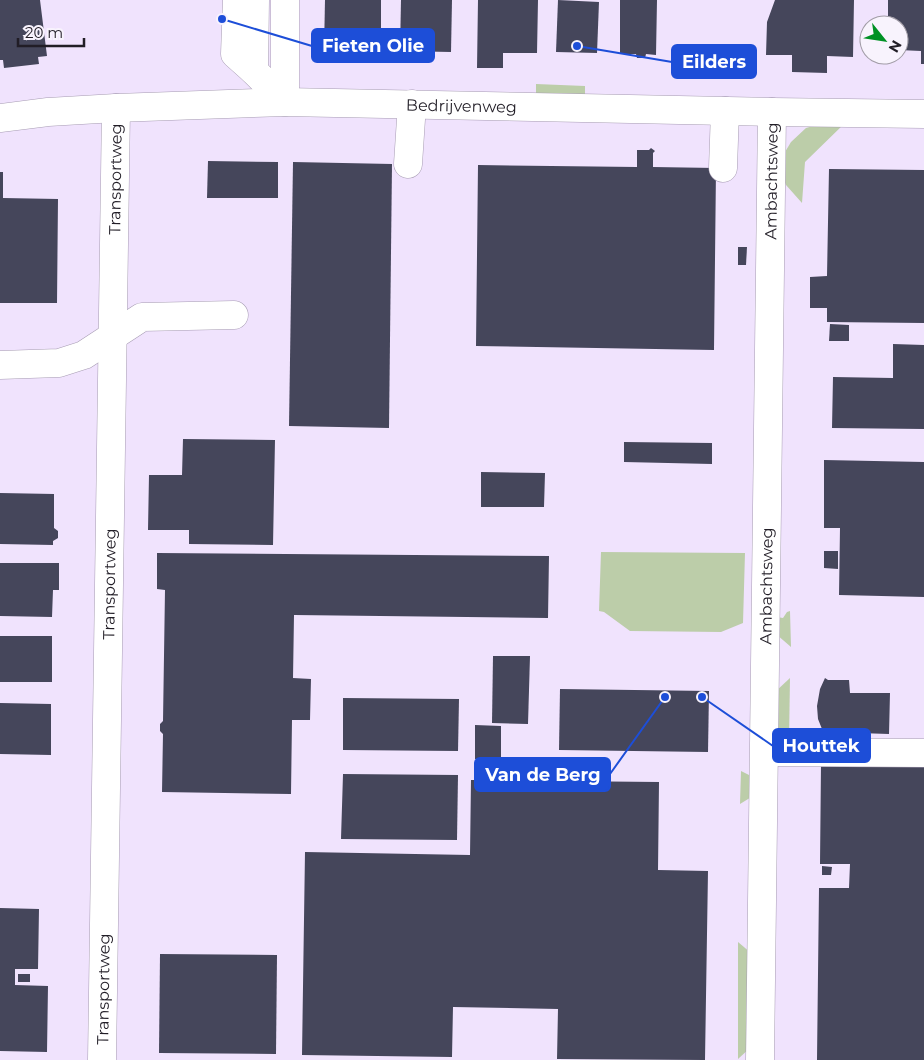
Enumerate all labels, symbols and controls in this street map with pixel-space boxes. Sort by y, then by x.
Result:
scale bar [18,15,84,47]
north arrow [859,15,909,65]
text: 20 m [25,23,63,42]
callout: Fieten Olie [312,29,434,62]
text: Fieten Olie [322,35,424,57]
text: N [885,37,906,56]
callout: Eilders [672,45,756,78]
text: Eilders [682,51,746,73]
street label: Bedrijvenweg [406,95,517,116]
street label: Ambachtsweg [761,122,781,240]
street label: Transportweg [105,123,125,235]
street label: Ambachtsweg [756,527,776,645]
street label: Transportweg [99,528,119,640]
callout: Houttek [773,729,870,762]
text: Houttek [783,735,860,757]
callout: Van de Berg [475,758,610,791]
text: Van de Berg [484,764,601,786]
street label: Transportweg [93,933,113,1045]

